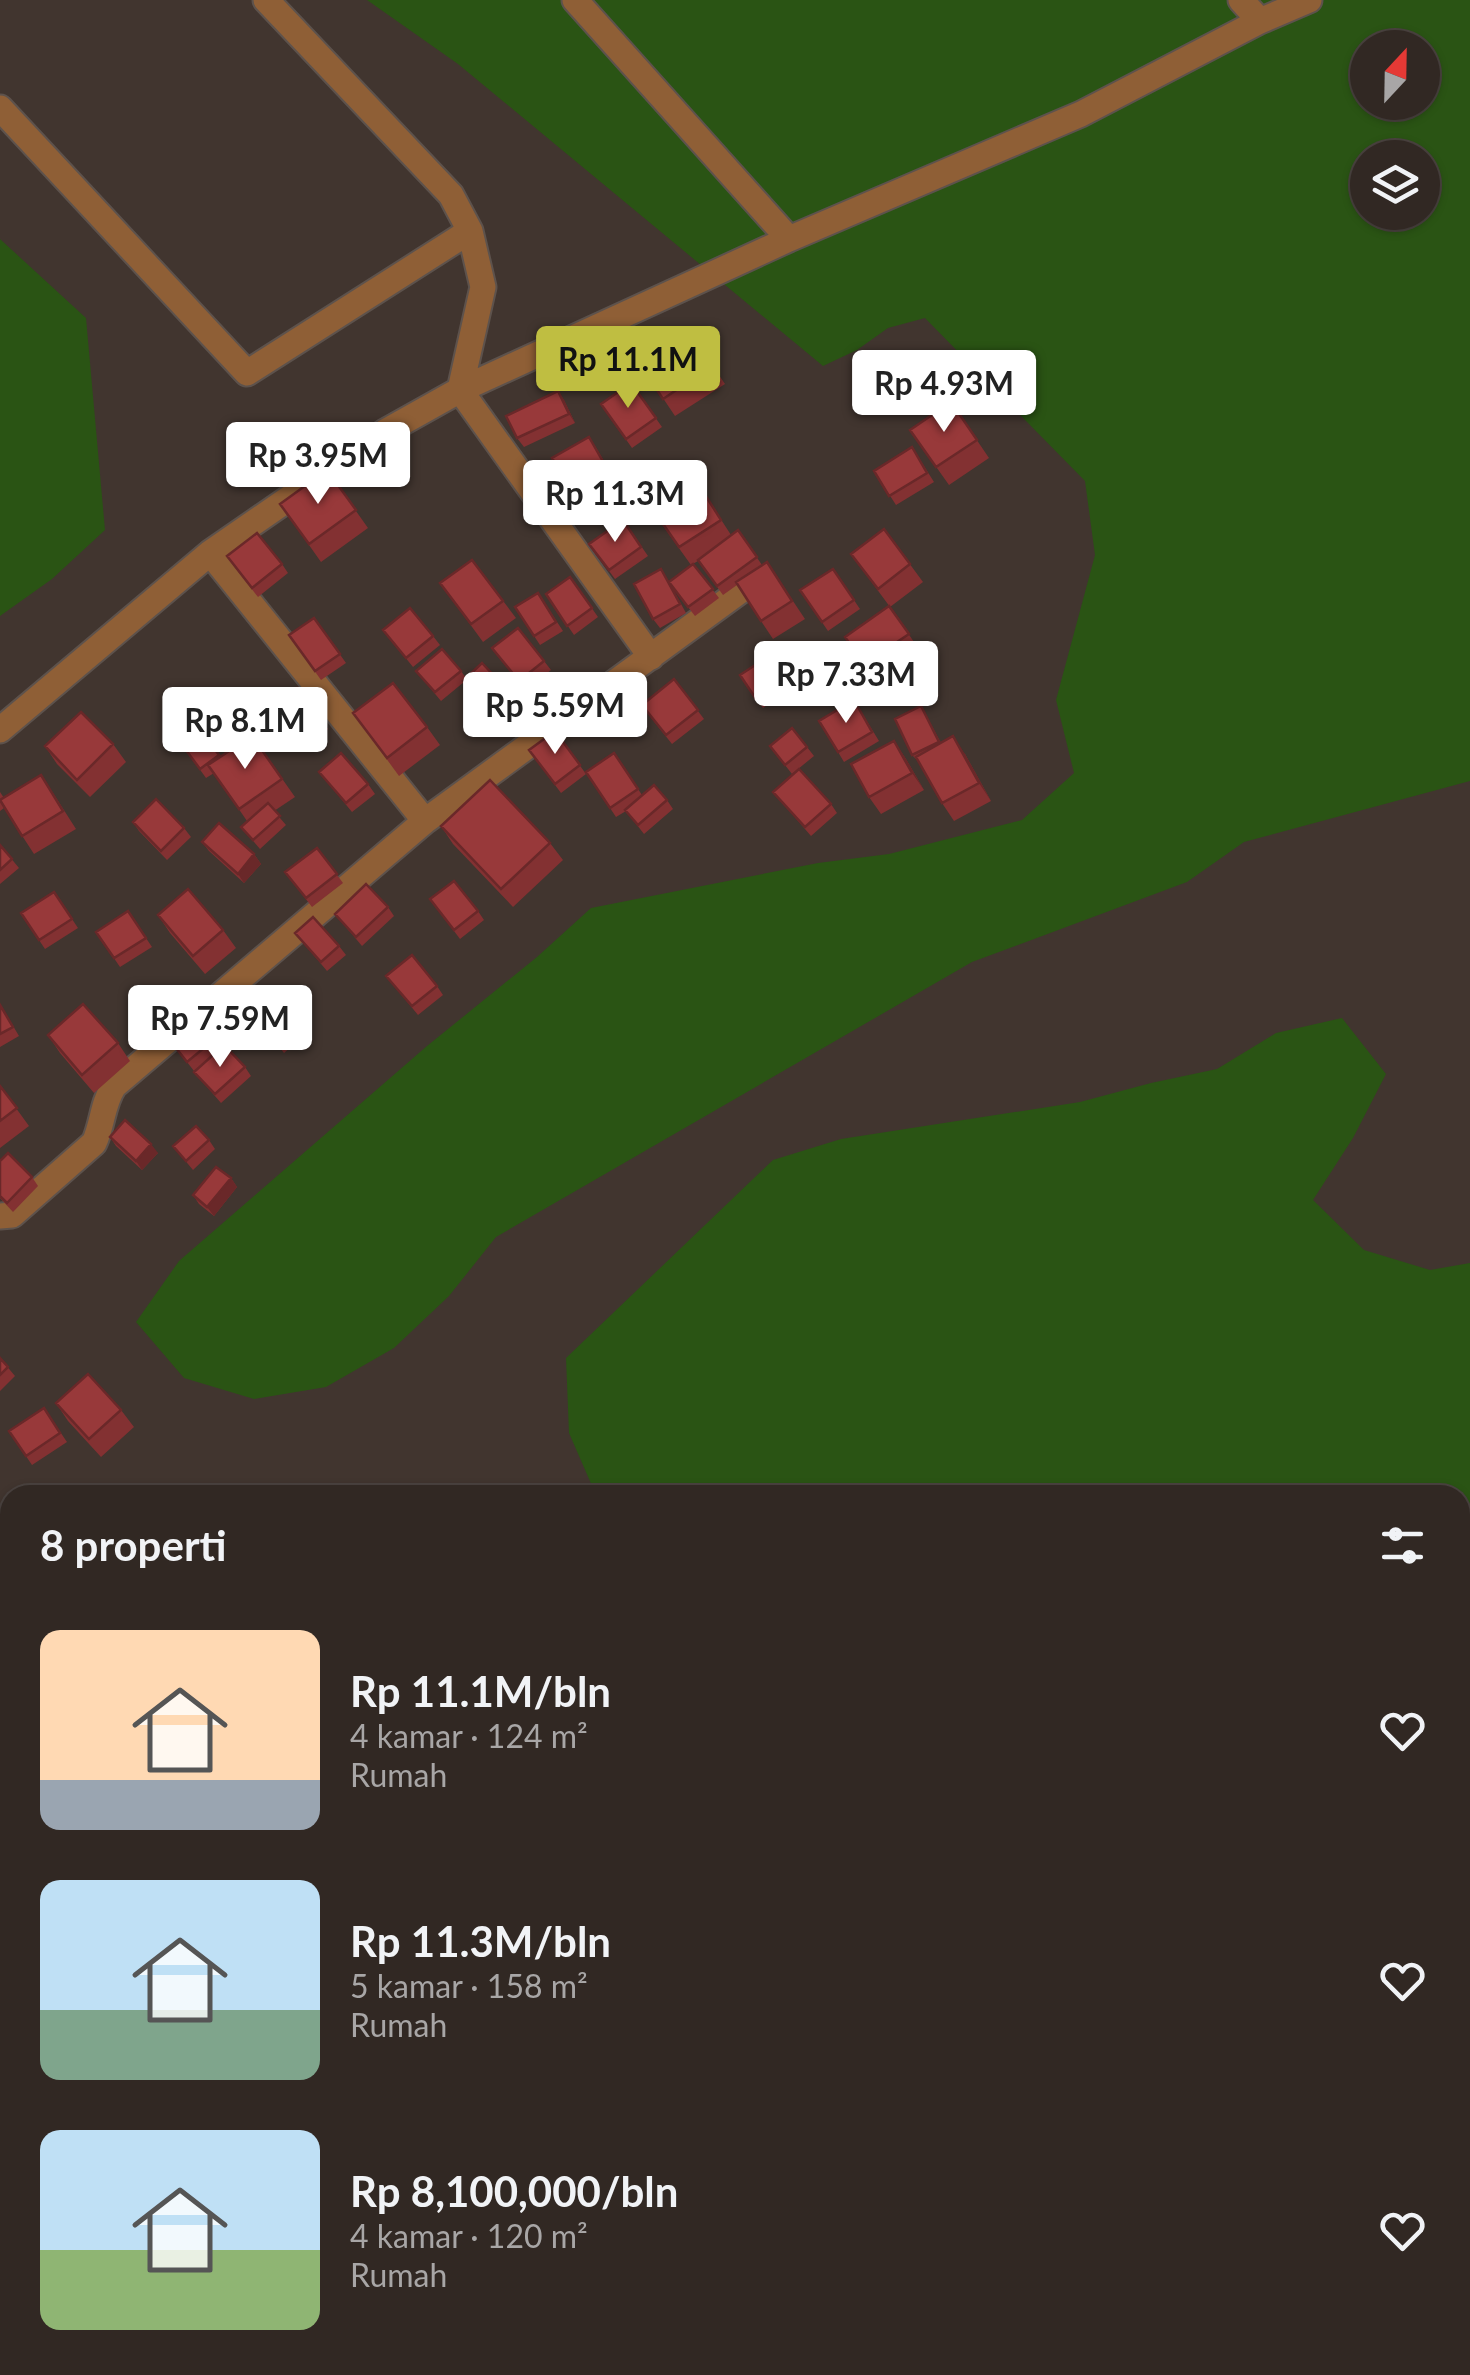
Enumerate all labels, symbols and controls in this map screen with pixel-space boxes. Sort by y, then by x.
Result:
north arrow [1350,30,1440,120]
map controls [1350,30,1440,230]
button: layers [1350,140,1440,230]
pin: Rp 11.1M [525,326,731,411]
text: Rp 11.1M [558,339,698,378]
pin: Rp 4.93M [841,350,1047,435]
text: Rp 4.93M [874,363,1014,402]
pin: Rp 3.95M [215,422,421,507]
text: Rp 3.95M [248,435,388,474]
pin: Rp 11.3M [512,460,718,545]
text: Rp 11.3M [545,473,685,512]
pin: Rp 7.33M [743,641,949,726]
text: Rp 7.33M [776,654,916,693]
pin: Rp 5.59M [452,672,658,757]
text: Rp 5.59M [485,685,625,724]
pin: Rp 8.1M [153,687,337,772]
text: Rp 8.1M [184,700,306,739]
pin: Rp 7.59M [117,985,323,1070]
text: Rp 7.59M [150,998,290,1037]
icon: filters [1375,1518,1430,1573]
text: 8 properti [40,1520,227,1570]
text: Rp 11.1M/bln [350,1666,611,1716]
icon: home [120,1670,240,1790]
icon: heart [1375,1703,1430,1758]
text: 4 kamar · 124 m² [350,1716,588,1755]
text: Rumah [350,1755,447,1794]
text: Rp 11.3M/bln [350,1916,611,1966]
icon: home [120,1920,240,2040]
icon: heart [1375,1953,1430,2008]
text: 5 kamar · 158 m² [350,1966,588,2005]
text: Rumah [350,2005,447,2044]
text: Rp 8,100,000/bln [350,2166,678,2216]
icon: home [120,2170,240,2290]
icon: heart [1375,2203,1430,2258]
text: 4 kamar · 120 m² [350,2216,588,2255]
text: Rumah [350,2255,447,2294]

